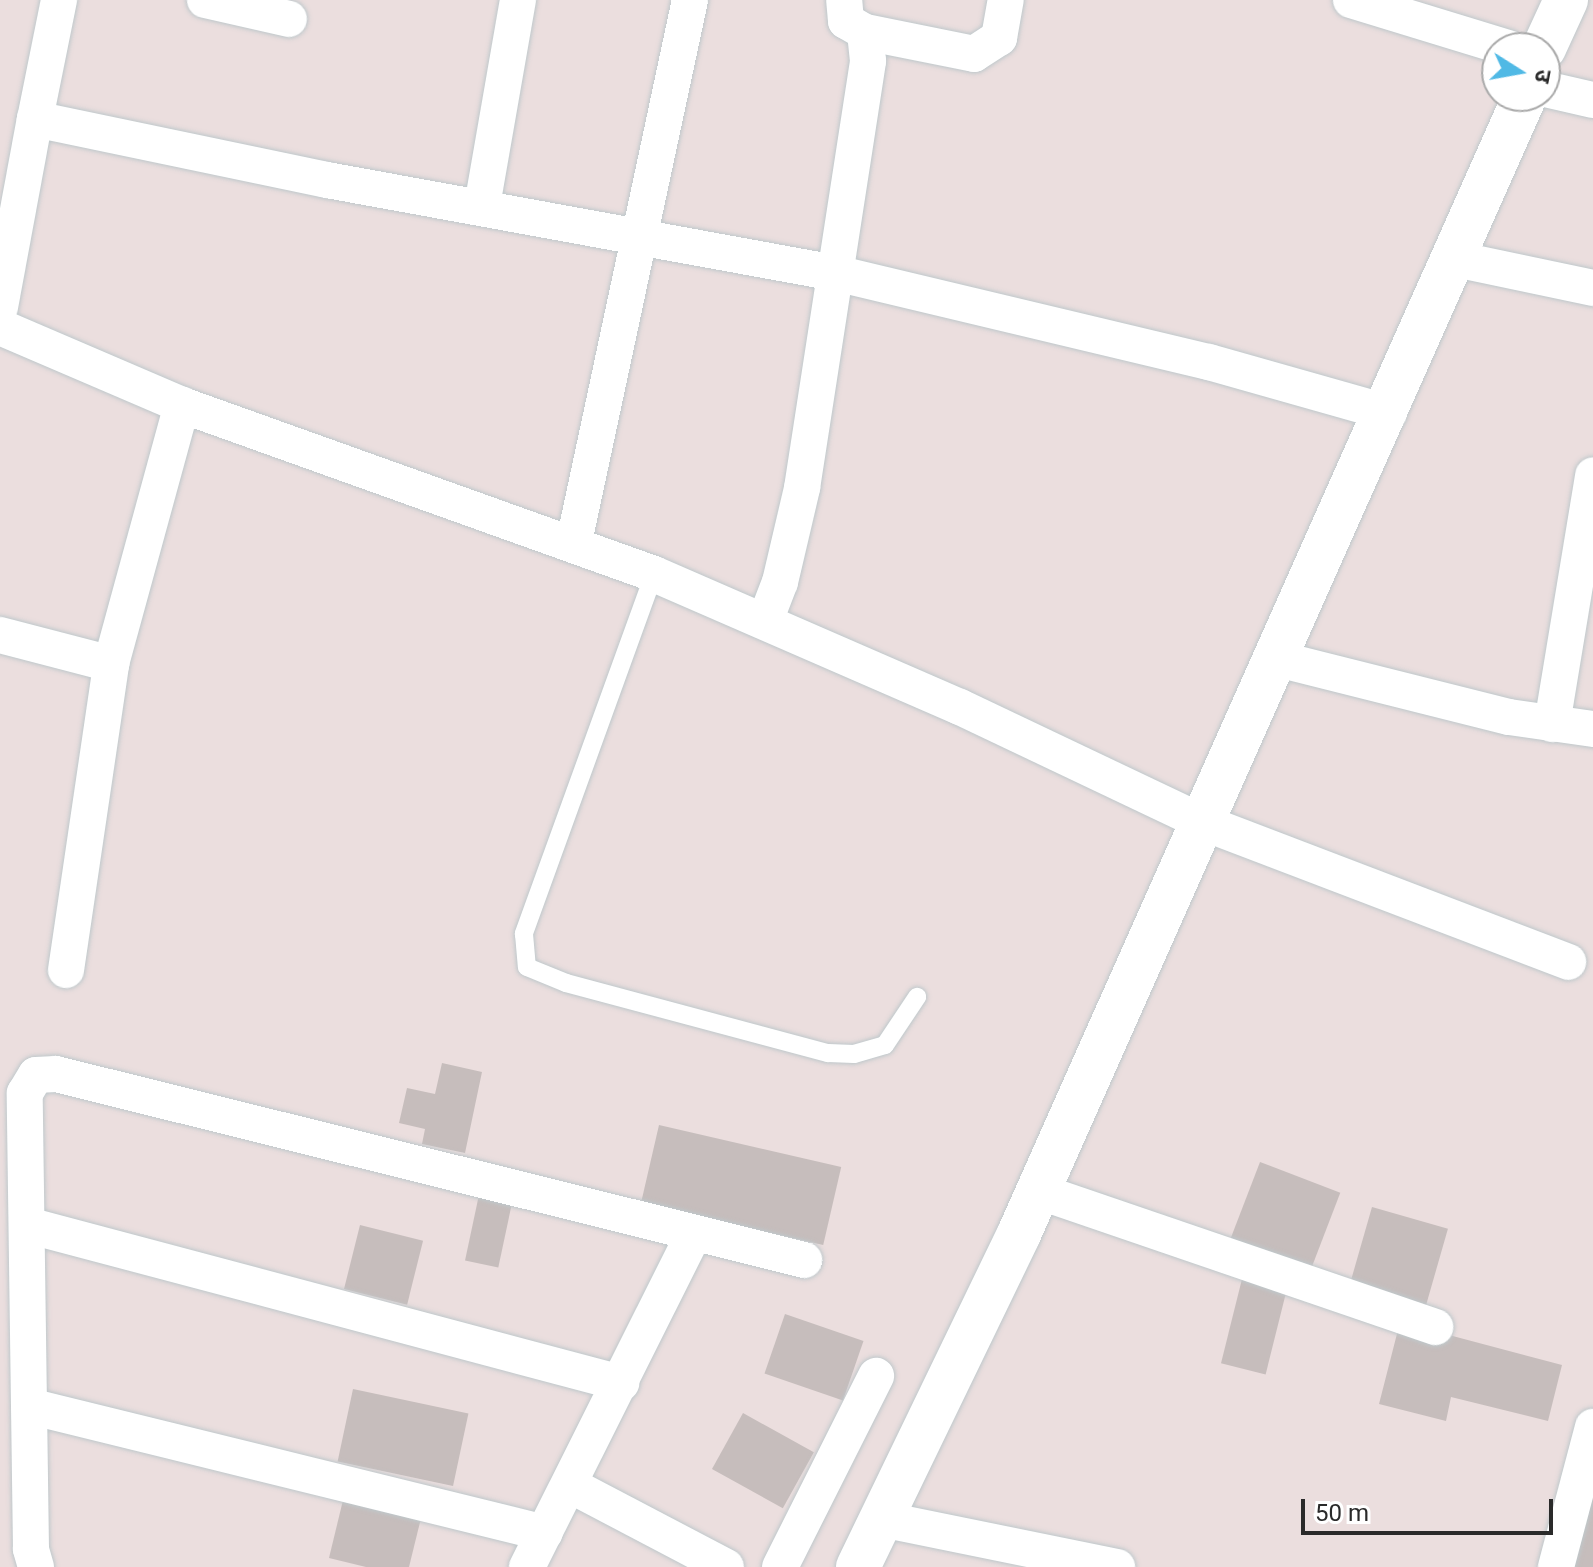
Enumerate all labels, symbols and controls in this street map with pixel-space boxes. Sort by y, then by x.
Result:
north arrow [1481,32,1561,112]
text: उ [1530,68,1557,85]
scale bar [1305,1483,1557,1533]
text: 50 m [1315,1499,1369,1527]

